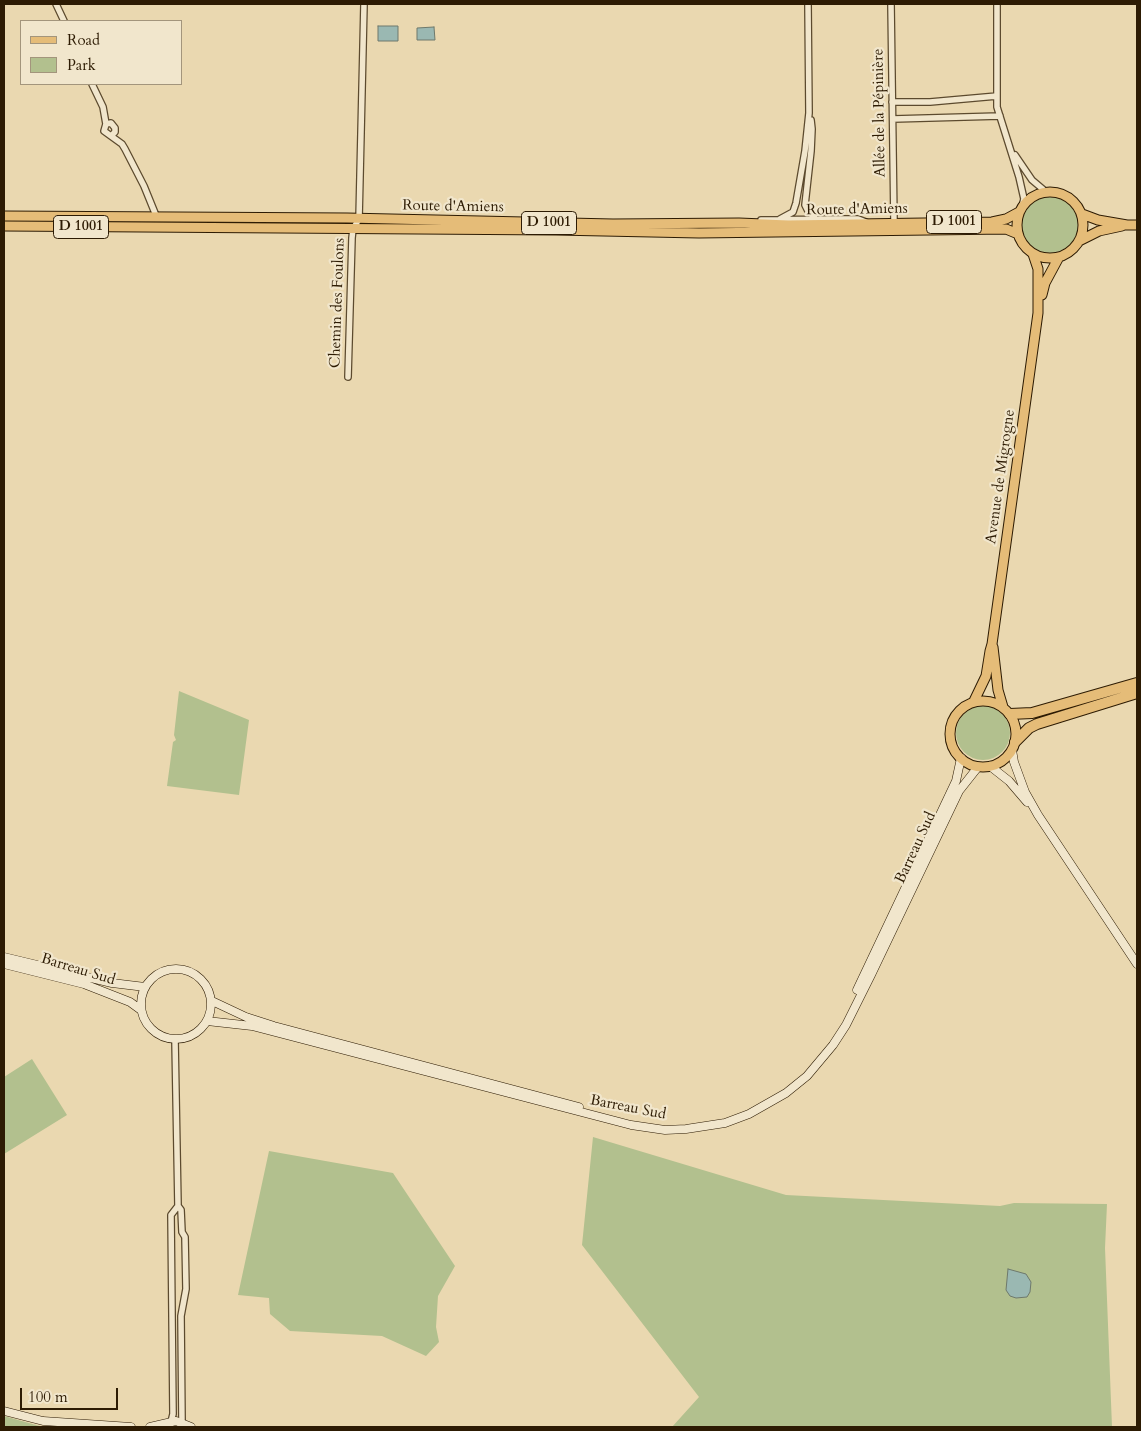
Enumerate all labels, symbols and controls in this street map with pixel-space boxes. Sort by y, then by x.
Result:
legend [20,20,182,85]
text: Road [67,30,100,50]
street label: Allée de la Pépinière [870,48,890,178]
text: Park [67,55,96,75]
street label: Route d'Amiens [402,197,504,217]
street label: Route d'Amiens [806,200,908,220]
road number: D 1001 [926,210,982,233]
road number: D 1001 [522,212,576,234]
road number: D 1001 [54,216,108,238]
street label: Chemin des Foulons [327,238,349,368]
street label: Avenue de Migrogne [983,409,1019,545]
street label: Barreau Sud [892,809,940,887]
street label: Barreau Sud [39,950,117,990]
street label: Barreau Sud [589,1092,667,1124]
scale bar [22,1378,120,1410]
text: 100 m [28,1387,68,1407]

